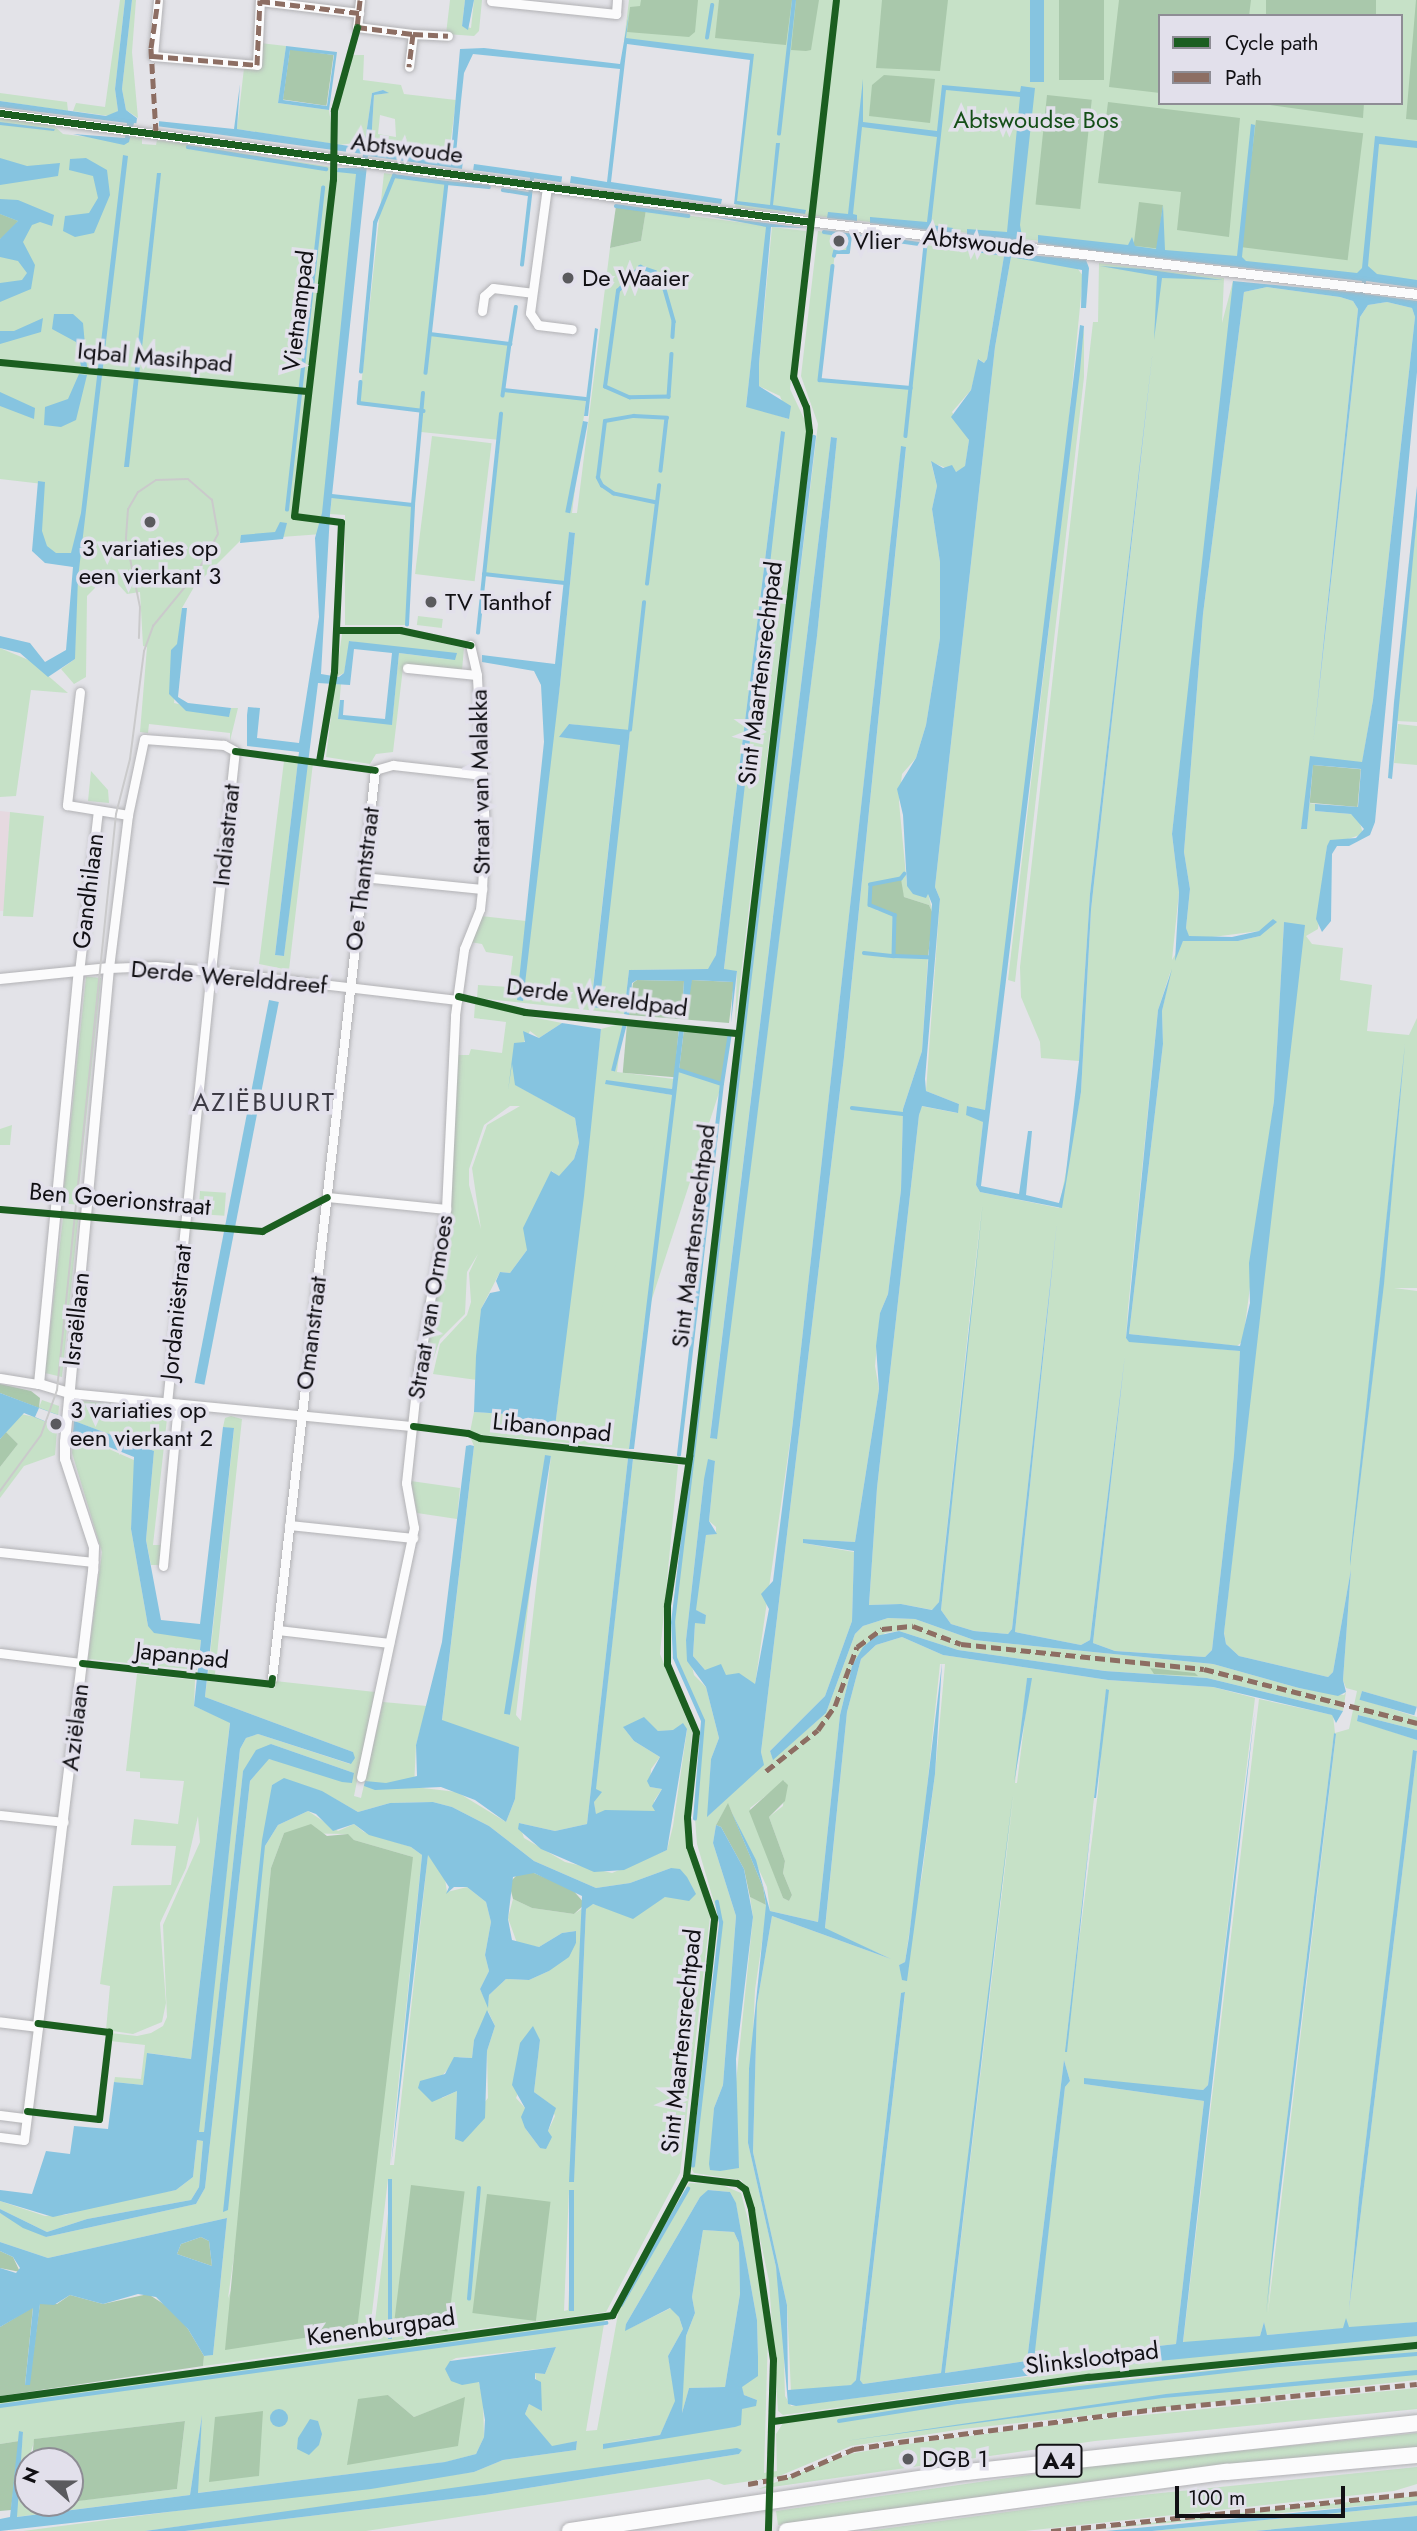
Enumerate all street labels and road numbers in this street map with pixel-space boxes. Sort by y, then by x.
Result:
street label: Abtswoude [349,127,465,169]
street label: Abtswoude [922,222,1036,262]
street label: Vietnampad [276,249,320,373]
street label: Iqbal Masihpad [76,336,234,378]
street label: Sint Maartensrechtpad [732,560,788,786]
street label: Straat van Malakka [464,689,496,875]
street label: Indiastraat [206,783,246,887]
street label: Oe Thantstraat [339,805,385,953]
street label: Gandhilaan [67,831,109,951]
street label: Derde Werelddreef [130,954,328,1000]
street label: Derde Wereldpad [505,972,689,1022]
street label: Sint Maartensrechtpad [665,1123,721,1349]
street label: Ben Goerionstraat [28,1177,212,1221]
street label: Straat van Ormoes [401,1213,459,1401]
street label: Jordaniëstraat [155,1243,197,1381]
street label: Israëllaan [57,1271,95,1367]
street label: Omanstraat [290,1275,332,1391]
street label: Libanonpad [491,1406,613,1448]
street label: Japanpad [134,1636,230,1674]
street label: Aziëlaan [55,1682,95,1772]
street label: Sint Maartensrechtpad [655,1928,707,2154]
street label: Kenenburgpad [305,2302,457,2352]
street label: Slinkslootpad [1024,2336,1160,2380]
road number: A4 [1034,2442,1084,2480]

